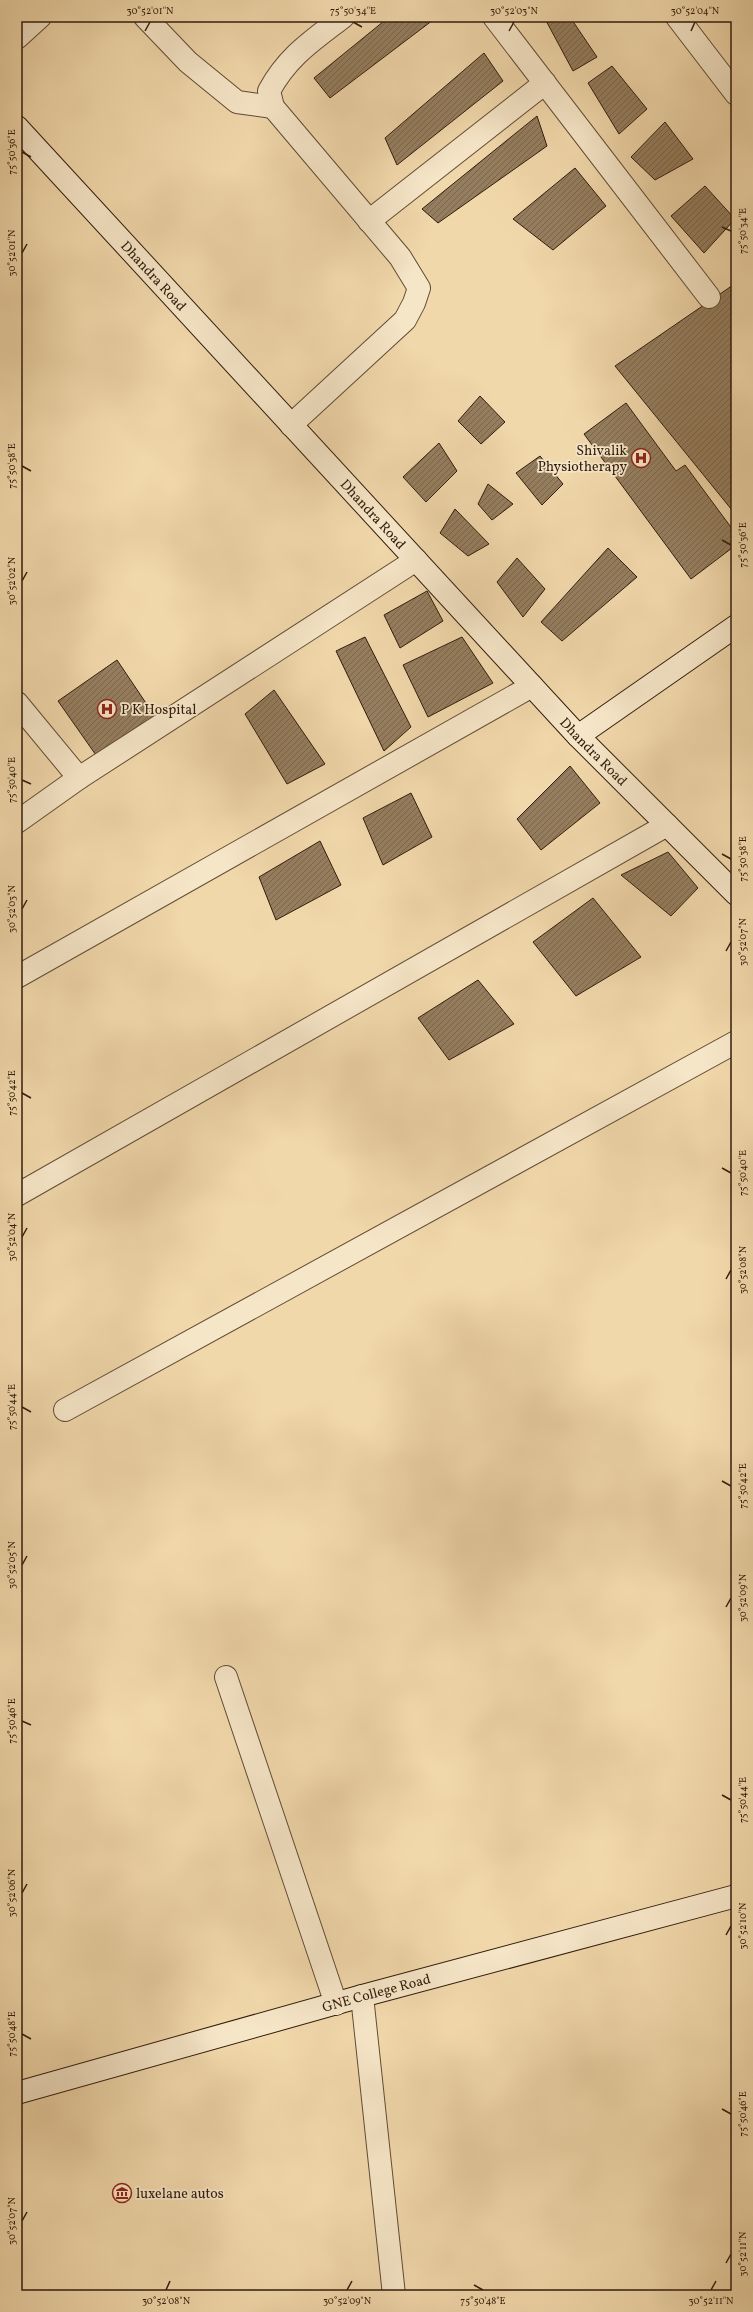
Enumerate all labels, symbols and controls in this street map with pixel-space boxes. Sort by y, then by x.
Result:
text: 30°52'01"N [127,4,174,18]
text: 75°50'34"E [330,4,376,18]
text: 30°52'03"N [490,4,539,18]
text: 30°52'04"N [671,4,720,18]
text: 75°50'36"E [5,129,19,175]
text: 75°50'34"E [736,208,750,254]
text: 30°52'01"N [5,229,19,276]
street label: Dhandra Road [116,237,190,316]
place label: Shivalik Physiotherapy [538,442,627,477]
text: 75°50'38"E [5,443,19,489]
hospital icon: Shivalik Physiotherapy [630,447,652,469]
street label: Dhandra Road [335,476,410,554]
text: 75°50'36"E [736,522,750,568]
text: 30°52'02"N [5,556,19,605]
hospital icon: P K Hospital [96,698,118,720]
place label: P K Hospital [121,701,197,720]
street label: Dhandra Road [555,714,631,791]
text: 75°50'40"E [5,757,19,803]
text: 75°50'38"E [736,836,750,882]
text: 30°52'03"N [5,884,19,933]
text: 30°52'07"N [736,917,750,966]
text: 75°50'42"E [5,1070,19,1116]
text: 75°50'40"E [736,1150,750,1196]
text: 30°52'04"N [5,1212,19,1261]
text: 30°52'08"N [736,1245,750,1294]
text: 75°50'44"E [5,1384,19,1430]
text: 75°50'42"E [736,1463,750,1509]
text: 30°52'05"N [5,1541,19,1589]
text: 30°52'09"N [736,1573,750,1622]
text: 75°50'46"E [5,1698,19,1744]
text: 75°50'44"E [736,1777,750,1823]
text: 30°52'06"N [5,1868,19,1917]
text: 30°52'10"N [736,1902,750,1949]
street label: GNE College Road [320,1970,433,2018]
text: 75°50'48"E [5,2011,19,2057]
text: 75°50'46"E [736,2091,750,2137]
museum icon: luxelane autos [111,2182,133,2204]
place label: luxelane autos [136,2185,224,2204]
text: 30°52'07"N [5,2196,19,2245]
text: 30°52'11"N [736,2231,750,2277]
text: 30°52'08"N [142,2294,191,2308]
text: 30°52'09"N [323,2294,372,2308]
text: 75°50'48"E [460,2294,506,2308]
text: 30°52'11"N [688,2294,734,2308]

